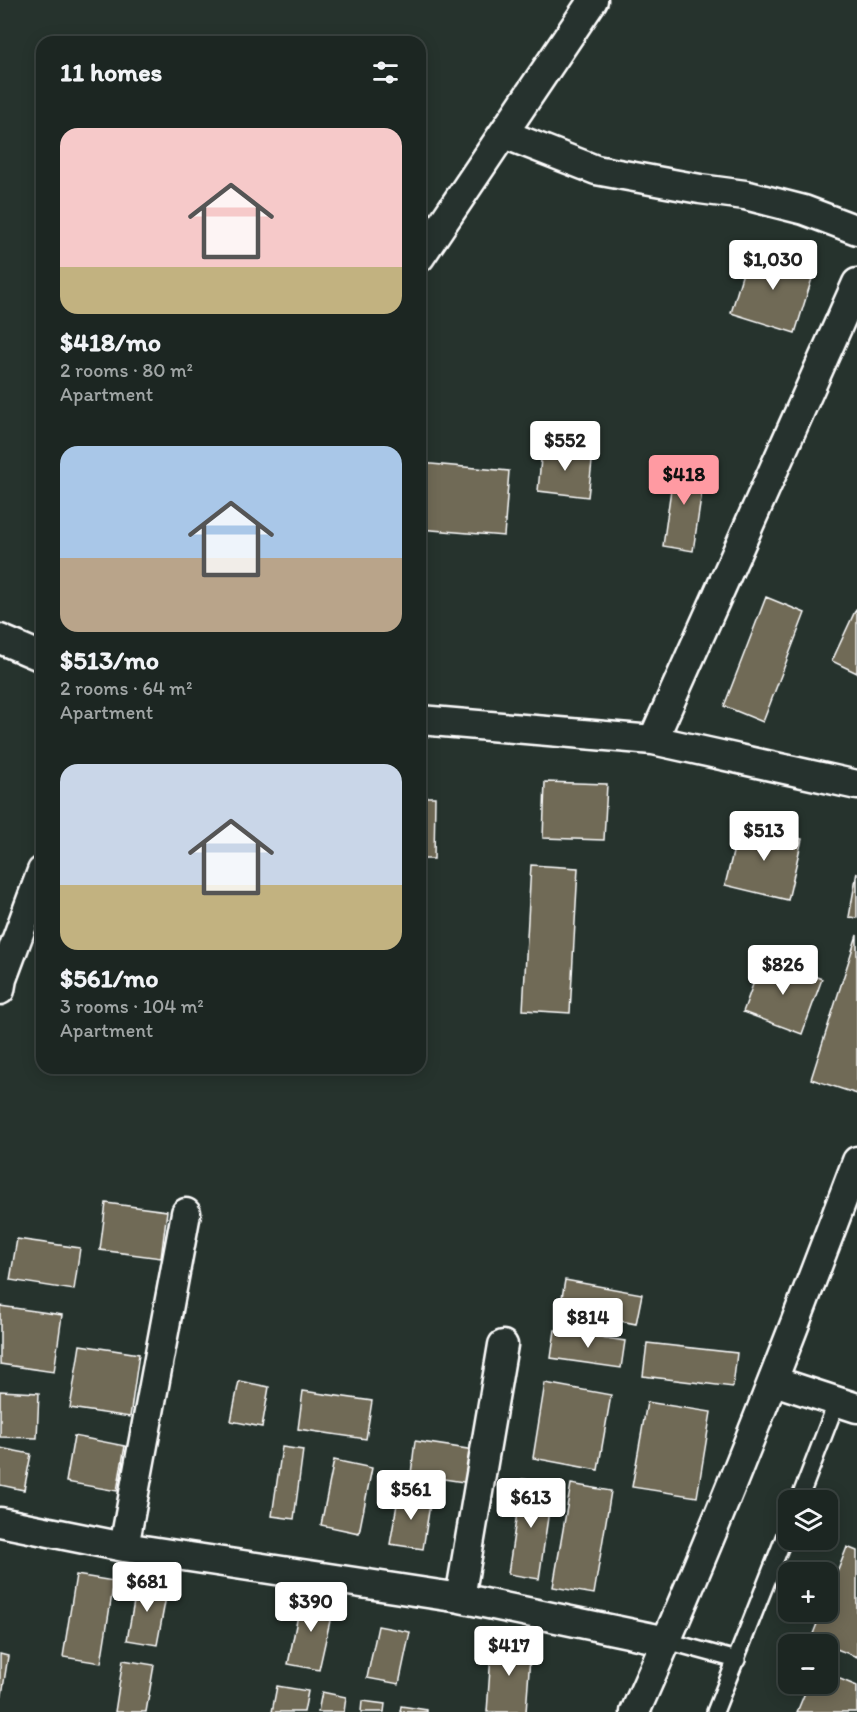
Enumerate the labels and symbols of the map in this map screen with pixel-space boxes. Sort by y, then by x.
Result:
pin: $1,030 [724,240,822,291]
pin: $552 [529,421,601,472]
pin: $418 [648,455,720,506]
pin: $513 [728,811,800,862]
pin: $826 [747,945,819,996]
pin: $814 [552,1298,624,1349]
pin: $561 [375,1470,447,1521]
pin: $613 [495,1478,567,1529]
pin: $681 [111,1562,183,1613]
pin: $390 [275,1582,347,1633]
pin: $417 [473,1626,545,1677]

